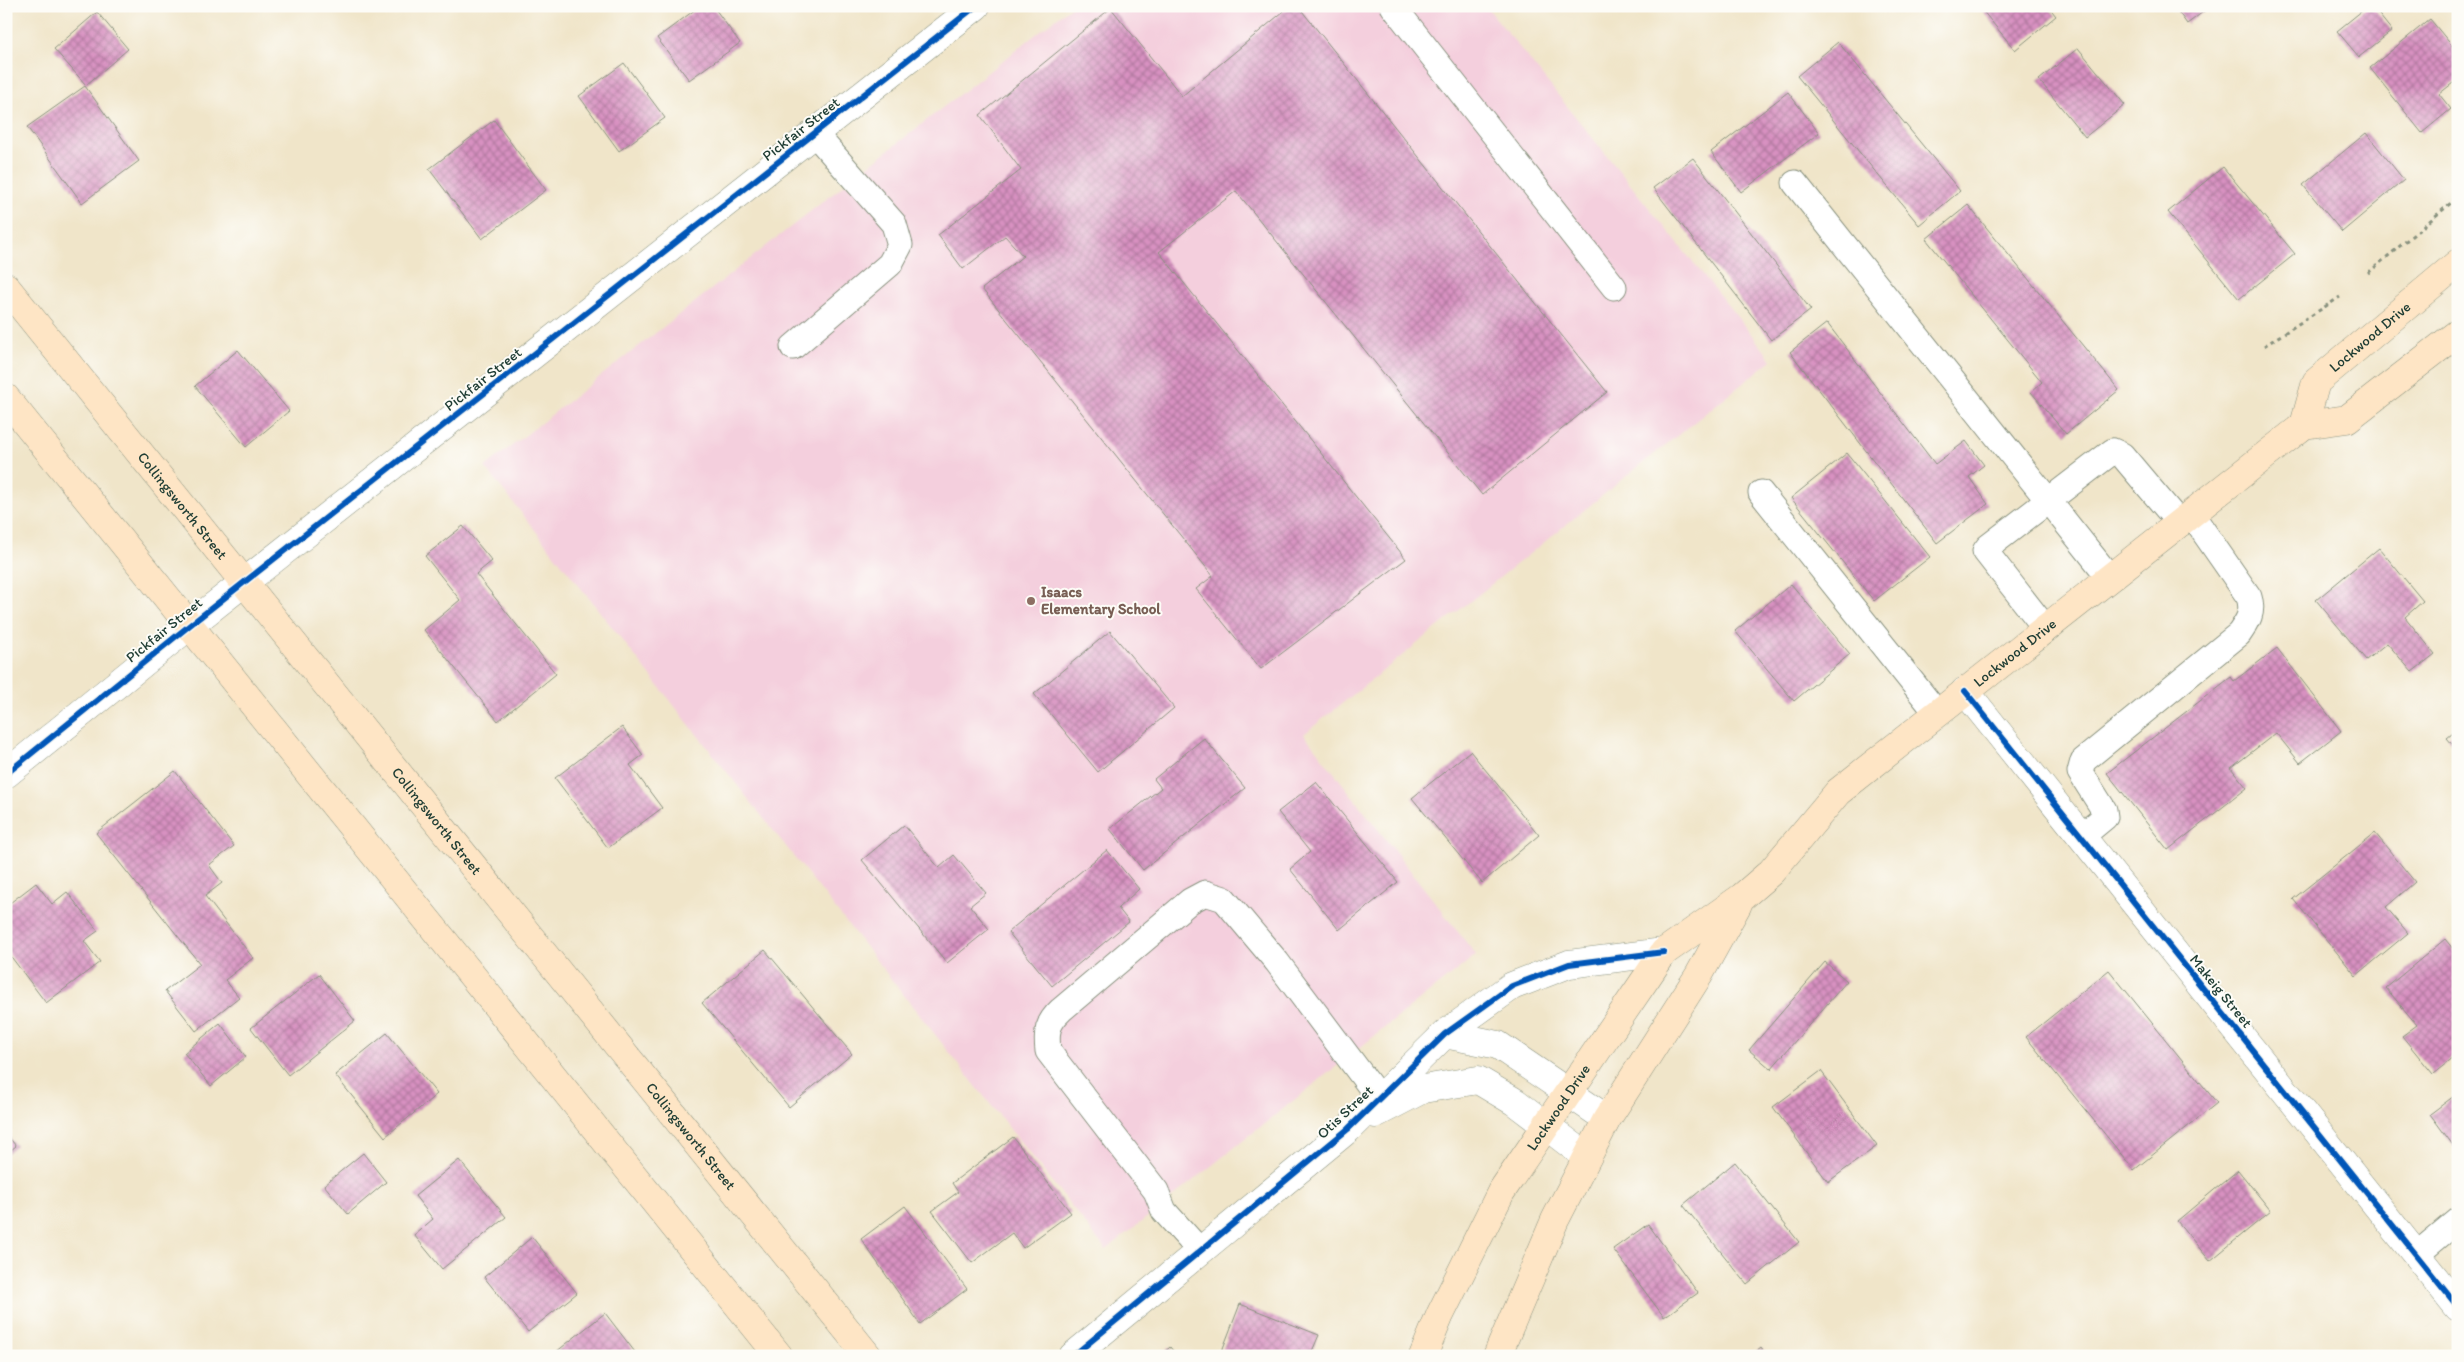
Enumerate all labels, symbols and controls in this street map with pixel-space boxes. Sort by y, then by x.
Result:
street label: Pickfair Street [759,93,844,165]
street label: Lockwood Drive [2326,298,2414,376]
street label: Pickfair Street [441,343,526,415]
street label: Collingsworth Street [134,448,231,563]
place label: Isaacs Elementary School [1041,583,1161,619]
street label: Pickfair Street [122,593,206,666]
marker: Isaacs Elementary School [1025,595,1037,607]
street label: Lockwood Drive [1970,615,2060,691]
street label: Collingsworth Street [388,764,486,879]
street label: Makeig Street [2186,951,2256,1032]
street label: Lockwood Drive [1523,1061,1594,1154]
street label: Collingsworth Street [642,1079,740,1194]
street label: Otis Street [1313,1081,1377,1143]

